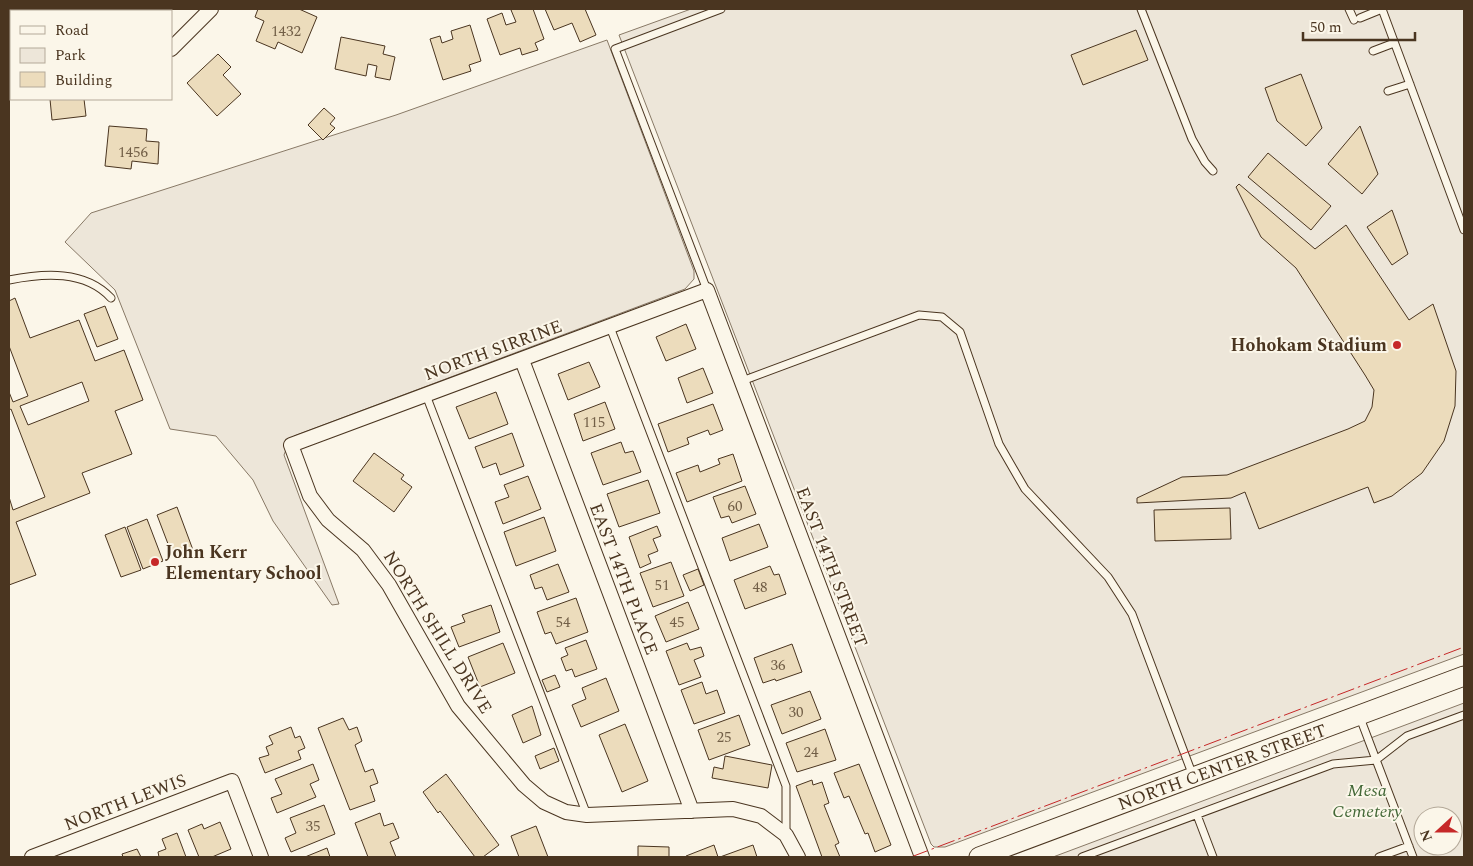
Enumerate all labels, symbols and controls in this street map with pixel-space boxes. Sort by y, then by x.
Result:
legend [10,10,172,100]
scale bar [1303,10,1416,42]
text: 50 m [1310,16,1342,39]
text: Road [55,19,89,42]
house number: 1432 [271,20,301,43]
text: Park [55,44,86,67]
text: Building [55,69,112,92]
house number: 1456 [118,141,148,164]
street label: NORTH SIRRINE [420,313,566,388]
place label: Hohokam Stadium [1230,332,1387,359]
marker: Hohokam Stadium [1391,339,1403,351]
house number: 115 [583,411,605,434]
street label: EAST 14TH STREET [788,483,875,651]
house number: 60 [727,495,743,518]
street label: EAST 14TH PLACE [582,499,665,659]
place label: John Kerr Elementary School [165,539,322,587]
street label: NORTH SHILL DRIVE [376,545,499,719]
marker: John Kerr Elementary School [149,556,161,568]
house number: 51 [654,574,670,597]
house number: 48 [752,576,768,599]
house number: 54 [555,611,571,634]
house number: 45 [669,611,685,634]
house number: 36 [770,654,786,677]
house number: 30 [788,701,804,724]
street label: NORTH CENTER STREET [1114,717,1330,818]
house number: 25 [716,726,732,749]
house number: 24 [803,741,819,764]
street label: NORTH LEWIS [60,767,190,838]
park label: Mesa Cemetery [1332,777,1402,825]
north arrow [1413,806,1463,856]
house number: 35 [305,815,321,838]
text: N [1414,826,1438,845]

